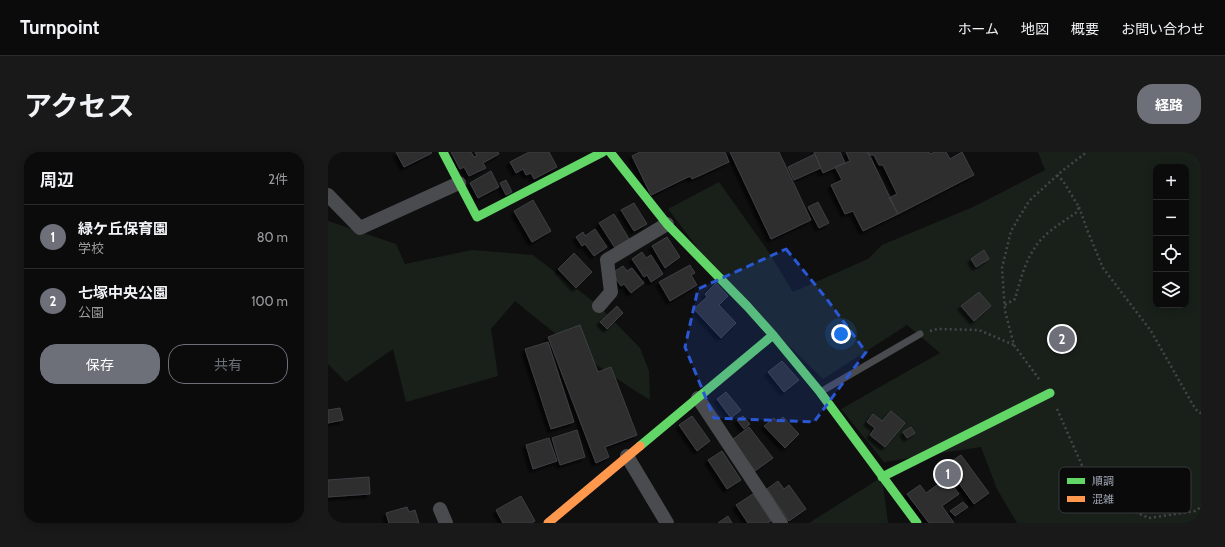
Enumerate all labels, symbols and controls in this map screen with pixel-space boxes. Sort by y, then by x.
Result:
text: Turnpoint [20,16,99,39]
text: ホーム [957,20,999,38]
text: 地図 [1021,20,1049,38]
text: 概要 [1071,20,1099,38]
text: お問い合わせ [1121,20,1205,38]
button: 経路 [1137,84,1201,124]
text: アクセス [24,89,135,123]
map controls [1153,164,1189,308]
button: + [1153,164,1189,200]
text: 周辺 [40,170,74,190]
text: 2件 [268,171,288,187]
button: − [1153,200,1189,236]
text: 緑ケ丘保育園 [78,220,168,238]
text: 1 [51,229,55,245]
text: 80 m [257,229,288,245]
button: locate [1153,236,1189,272]
text: 学校 [78,240,104,256]
button: layers [1153,272,1189,308]
text: 七塚中央公園 [78,284,168,302]
text: 2 [50,293,56,309]
text: 100 m [251,293,288,309]
text: 公園 [78,304,104,320]
your location [831,324,851,344]
pin: 2 [1049,324,1075,354]
button: 保存 [40,344,160,384]
button: 共有 [168,344,288,384]
pin: 1 [935,459,961,489]
legend [1059,467,1191,513]
text: 順調 [1092,474,1114,488]
text: 混雑 [1092,492,1114,506]

